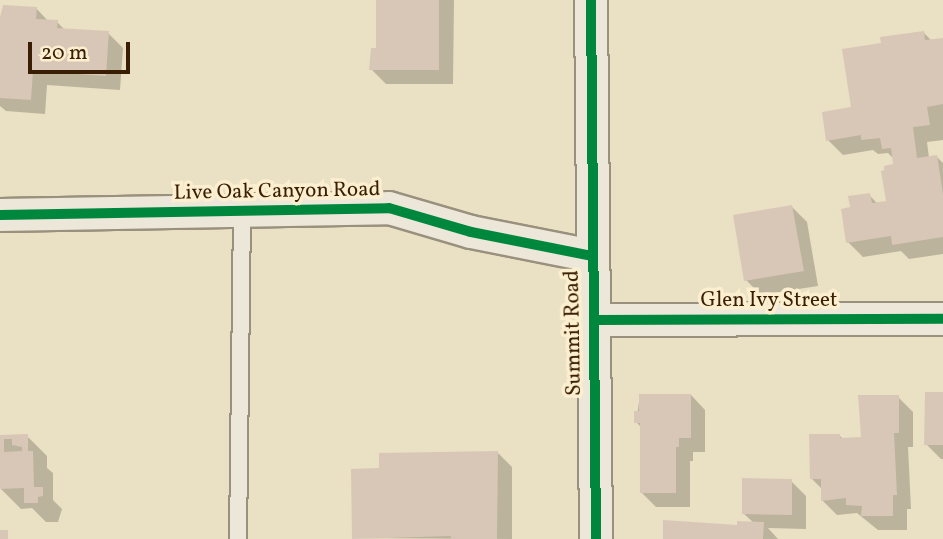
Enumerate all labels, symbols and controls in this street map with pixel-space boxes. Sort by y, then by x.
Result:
scale bar [32,28,133,72]
text: 20 m [41,39,87,68]
street label: Live Oak Canyon Road [173,178,381,206]
street label: Summit Road [560,270,588,396]
street label: Glen Ivy Street [700,288,838,314]

